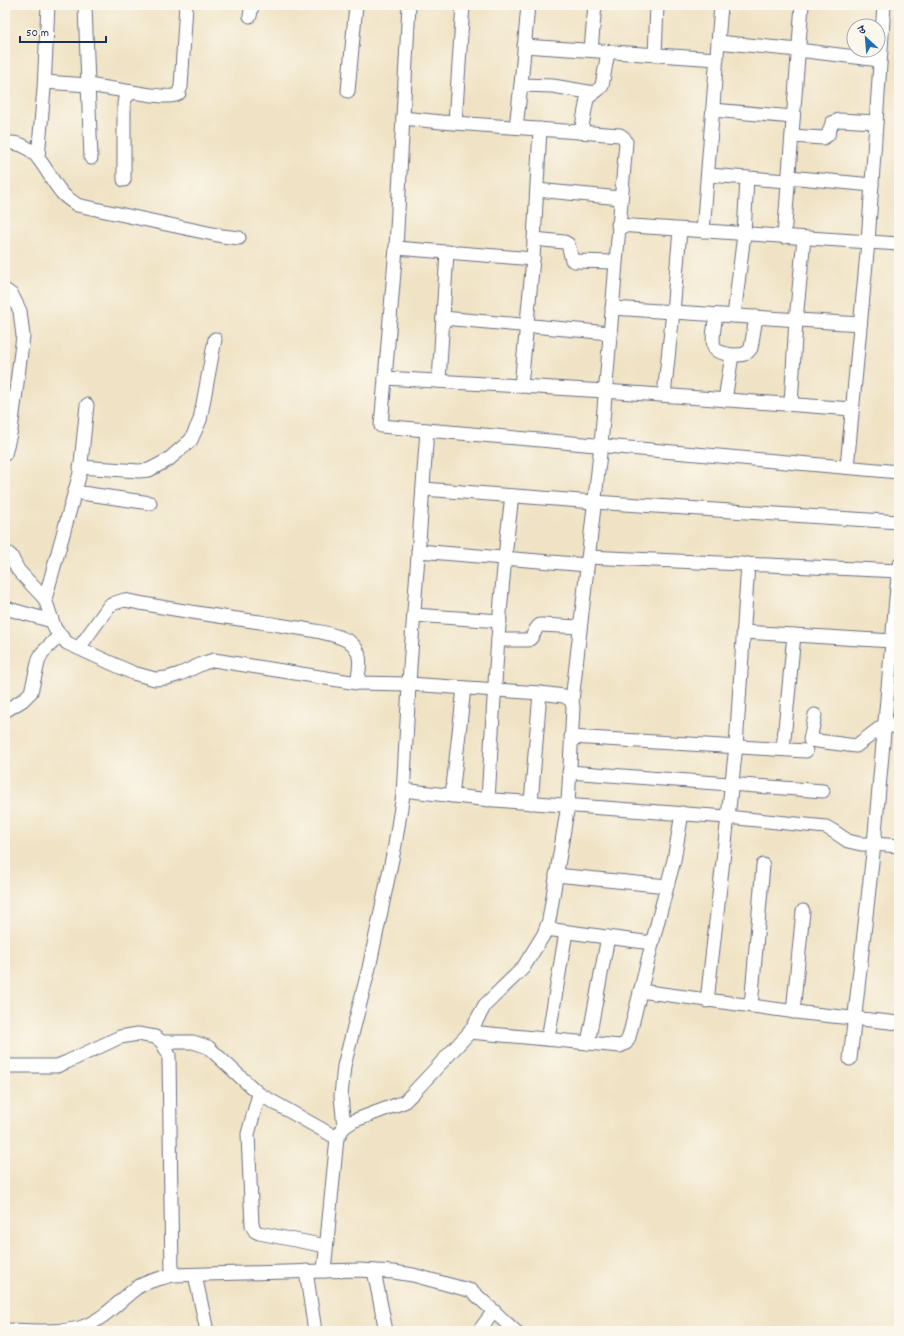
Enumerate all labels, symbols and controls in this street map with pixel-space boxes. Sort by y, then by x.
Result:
scale bar [20,18,106,44]
north arrow [846,18,886,58]
text: उ [855,22,869,40]
text: 50 m [26,25,49,42]

